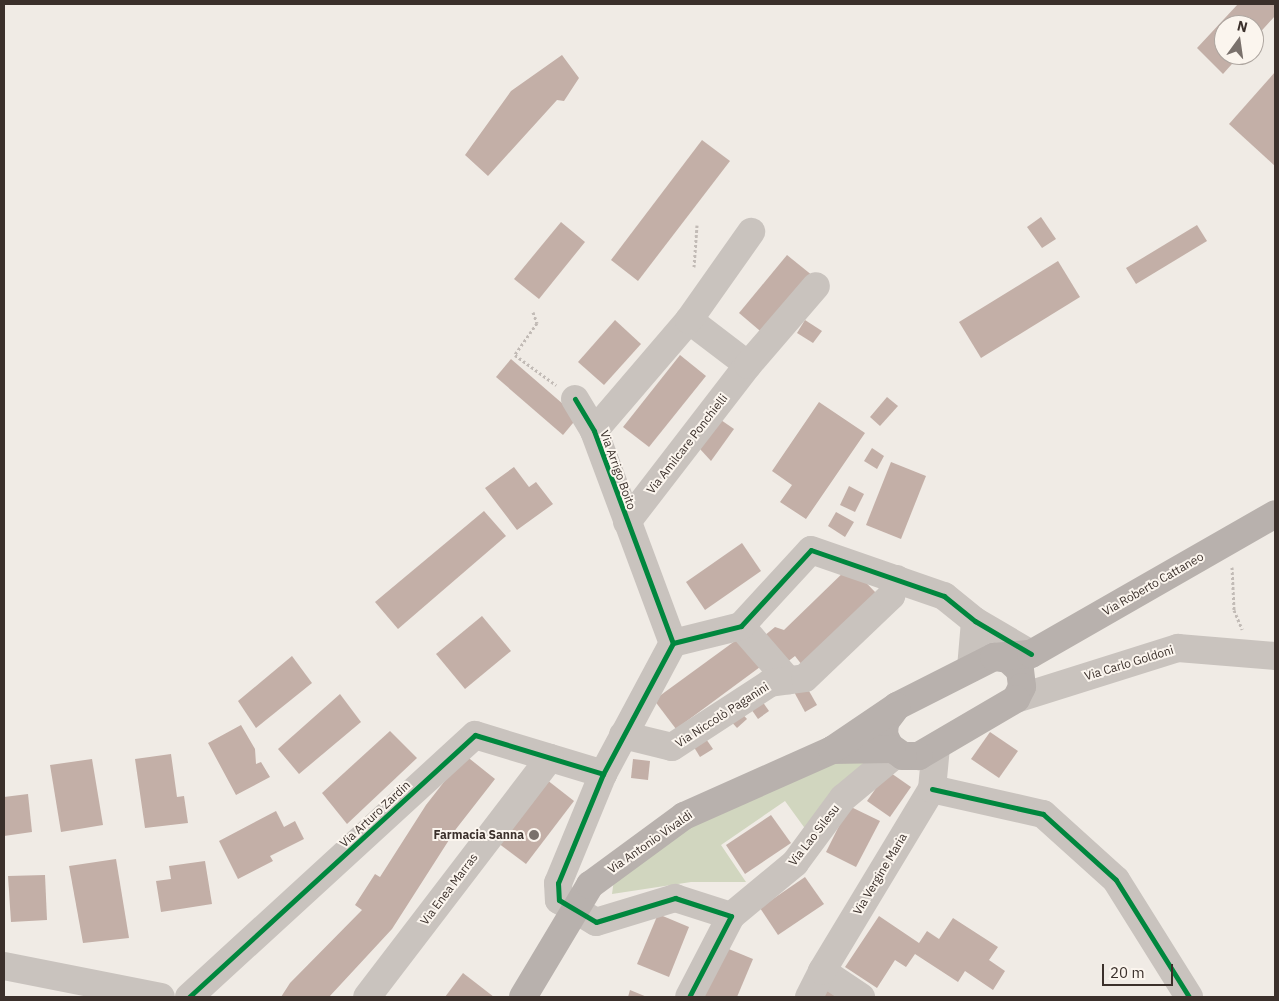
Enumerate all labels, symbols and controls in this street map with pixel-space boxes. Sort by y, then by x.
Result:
north arrow [1214,15,1264,65]
text: N [1235,16,1249,36]
street label: Via Amilcare Ponchielli [644,391,730,497]
street label: Via Arrigo Boito [597,428,639,512]
street label: Via Roberto Cattaneo [1100,549,1206,619]
street label: Via Carlo Goldoni [1083,643,1175,683]
street label: Via Niccolò Paganini [673,679,771,751]
street label: Via Arturo Zardin [337,778,413,850]
street label: Via Lao Silesu [786,801,842,869]
street label: Via Antonio Vivaldi [605,807,695,877]
place label: Farmacia Sanna [433,828,524,842]
marker: Farmacia Sanna [528,829,540,841]
street label: Via Vergine Maria [850,831,910,917]
street label: Via Enea Marras [417,850,481,928]
scale bar [1104,954,1175,986]
text: 20 m [1110,963,1145,982]

